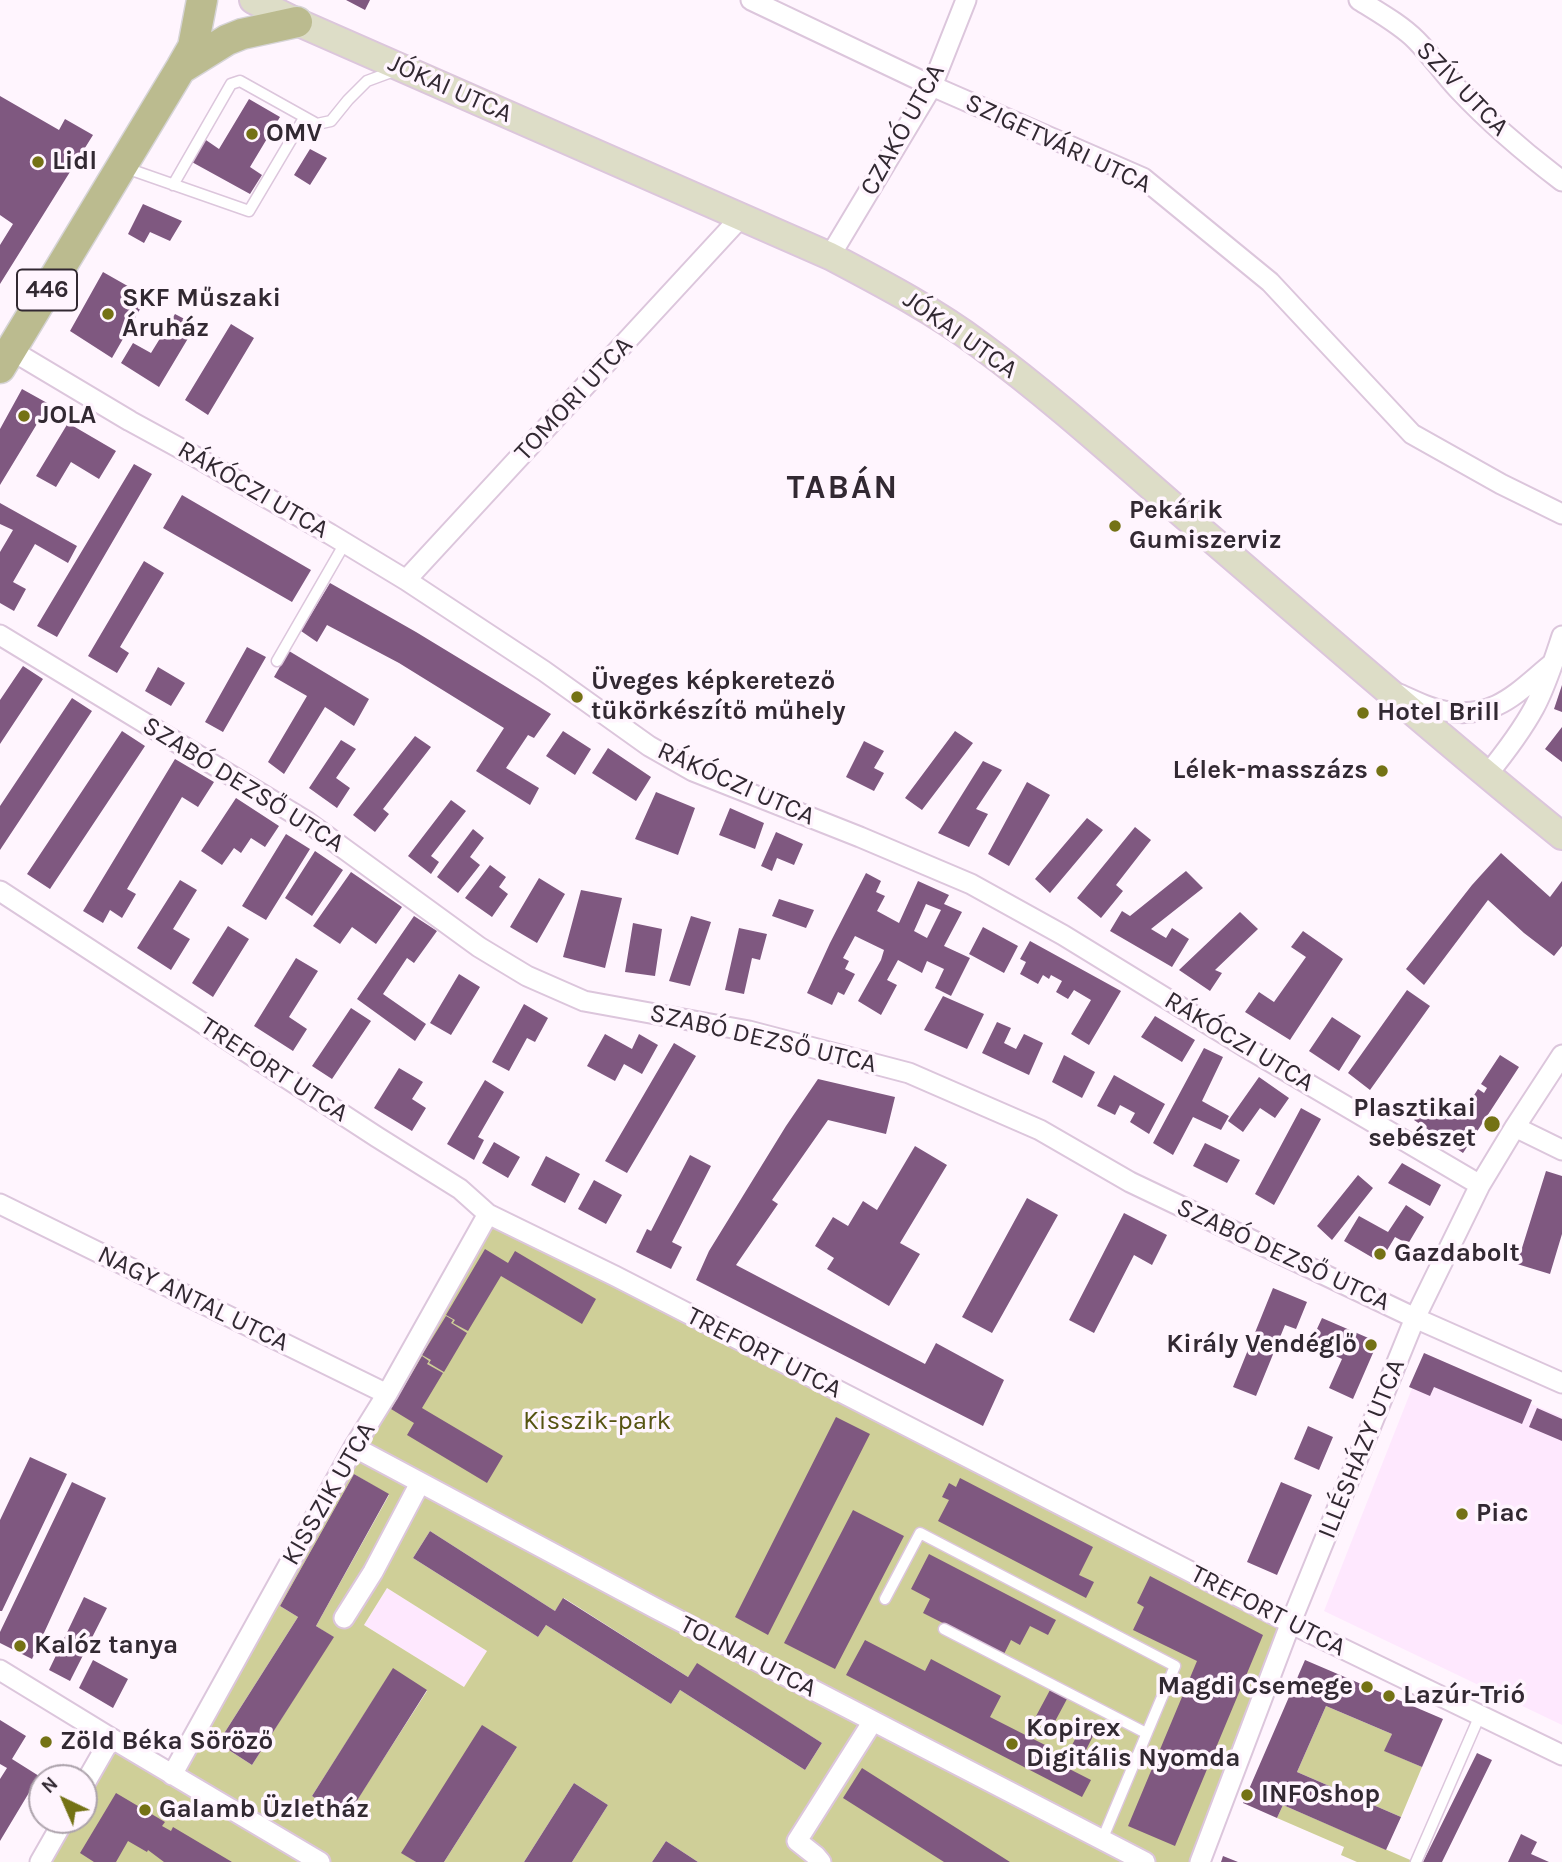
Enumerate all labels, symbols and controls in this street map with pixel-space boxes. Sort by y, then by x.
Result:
street label: SZÍV UTCA [1409,35,1515,143]
street label: JÓKAI UTCA [383,48,517,130]
street label: CZAKÓ UTCA [854,59,952,201]
street label: SZIGETVÁRI UTCA [960,87,1156,201]
place label: OMV [266,118,322,150]
marker: OMV [244,126,260,142]
place label: Lidl [52,146,97,178]
marker: Lidl [30,154,46,170]
road number: 446 [17,270,77,310]
place label: SKF Műszaki Áruház [122,283,281,344]
street label: JÓKAI UTCA [897,284,1023,386]
marker: SKF Műszaki Áruház [100,306,116,322]
street label: TOMORI UTCA [508,330,640,468]
place label: JOLA [38,400,96,432]
marker: JOLA [16,408,32,424]
street label: RÁKÓCZI UTCA [172,434,334,546]
district label: TABÁN [787,469,899,509]
place label: Pekárik Gumiszerviz [1129,495,1282,556]
marker: Pekárik Gumiszerviz [1107,518,1123,534]
place label: Üveges képkeretező tükörkészítő műhely [591,666,846,728]
marker: Üveges képkeretező tükörkészítő műhely [569,689,585,705]
place label: Hotel Brill [1377,697,1500,729]
marker: Hotel Brill [1355,705,1371,721]
street label: SZABÓ DEZSŐ UTCA [136,710,350,860]
street label: RÁKÓCZI UTCA [652,735,820,833]
place label: Lélek-masszázs [1173,755,1368,787]
marker: Lélek-masszázs [1374,763,1390,779]
street label: RÁKÓCZI UTCA [1159,985,1319,1099]
street label: SZABÓ DEZSŐ UTCA [647,998,879,1080]
street label: TREFORT UTCA [194,1011,354,1129]
place label: Plasztikai sebészet [1353,1093,1476,1154]
marker: Plasztikai sebészet [1482,1114,1502,1134]
street label: SZABÓ DEZSŐ UTCA [1171,1192,1395,1318]
place label: Gazdabolt [1394,1238,1520,1270]
street label: NAGY ANTAL UTCA [92,1239,294,1359]
marker: Gazdabolt [1372,1246,1388,1262]
street label: TREFORT UTCA [681,1301,847,1405]
place label: Király Vendéglő [1166,1329,1357,1361]
marker: Király Vendéglő [1363,1337,1379,1353]
street label: ILLÉSHÁZY UTCA [1312,1355,1412,1543]
park label: Kisszik-park [523,1406,671,1438]
street label: KISSZIK UTCA [275,1417,383,1571]
place label: Piac [1476,1498,1529,1530]
marker: Piac [1454,1506,1470,1522]
street label: TREFORT UTCA [1185,1559,1351,1663]
street label: TOLNAI UTCA [675,1609,821,1705]
place label: Kalóz tanya [34,1630,178,1662]
marker: Kalóz tanya [12,1638,28,1654]
place label: Magdi Csemege [1158,1671,1353,1703]
marker: Magdi Csemege [1359,1679,1375,1695]
place label: Lazúr-Trió [1403,1680,1525,1712]
marker: Lazúr-Trió [1381,1688,1397,1704]
place label: Kopirex Digitális Nyomda [1026,1713,1241,1774]
place label: Zöld Béka Söröző [60,1726,273,1758]
marker: Zöld Béka Söröző [38,1734,54,1750]
marker: Kopirex Digitális Nyomda [1004,1736,1020,1752]
north arrow [28,1764,98,1834]
text: N [37,1773,62,1798]
place label: INFOshop [1261,1779,1380,1811]
marker: INFOshop [1239,1787,1255,1803]
place label: Galamb Üzletház [159,1794,369,1826]
marker: Galamb Üzletház [137,1802,153,1818]

